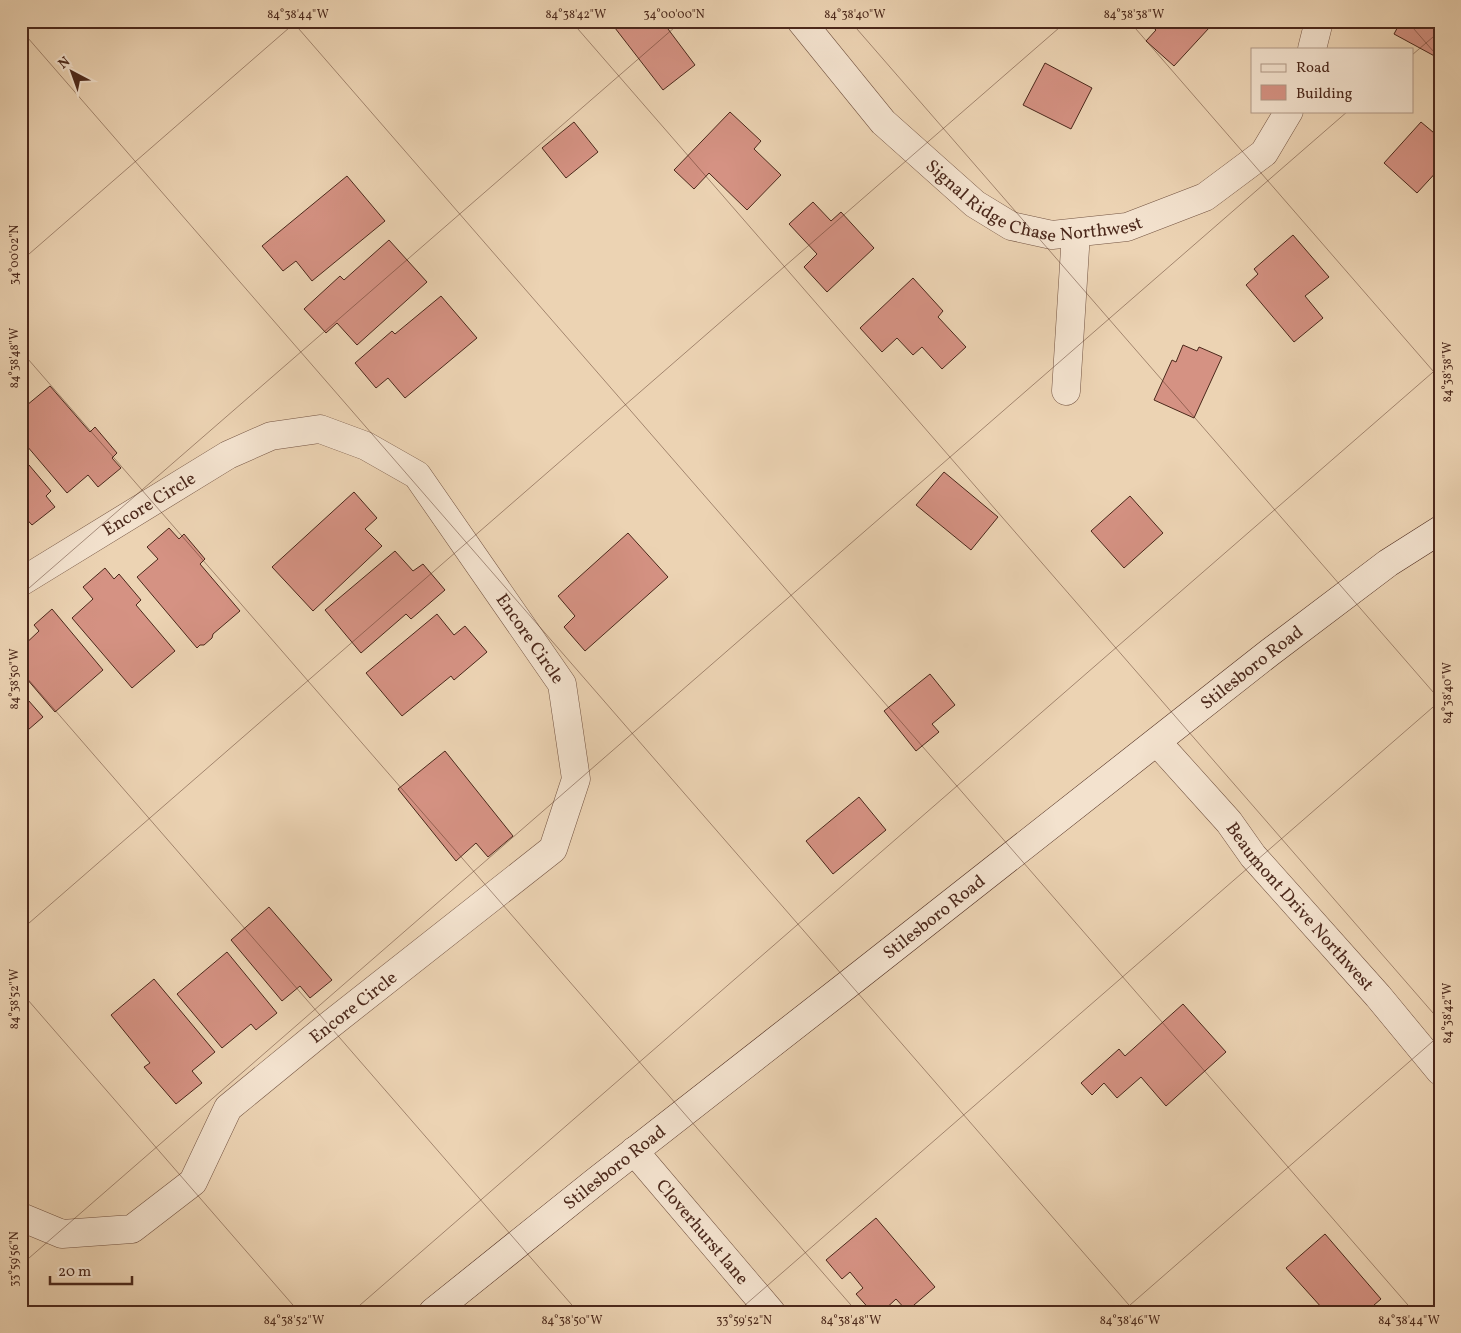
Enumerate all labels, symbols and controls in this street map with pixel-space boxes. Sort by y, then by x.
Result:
text: 84°38'44"W [267,7,329,23]
text: 84°38'42"W [546,7,606,23]
text: 34°00'00"N [643,7,705,23]
text: 84°38'40"W [824,7,886,23]
text: 84°38'38"W [1104,7,1164,23]
north arrow [48,48,98,98]
legend [1251,48,1414,112]
text: N [54,53,75,74]
text: Road [1296,58,1330,79]
text: Building [1296,84,1353,105]
street label: Signal Ridge Chase Northwest [920,155,1147,250]
text: 34°00'02"N [7,225,23,285]
text: 84°38'48"W [7,328,23,388]
text: 84°38'38"W [1440,342,1456,402]
street label: Encore Circle [98,467,201,543]
street label: Encore Circle [489,589,569,690]
street label: Stilesboro Road [1196,620,1309,716]
text: 84°38'50"W [7,649,23,709]
text: 84°38'40"W [1440,662,1456,724]
street label: Beaumont Drive Northwest [1219,818,1379,997]
street label: Stilesboro Road [878,870,991,966]
street label: Encore Circle [305,966,403,1050]
text: 84°38'52"W [7,969,23,1029]
text: 84°38'42"W [1440,983,1456,1043]
street label: Stilesboro Road [559,1120,672,1217]
street label: Cloverhurst lane [649,1174,754,1291]
text: 33°59'56"N [7,1231,23,1287]
scale bar [50,1253,132,1285]
text: 20 m [58,1262,91,1283]
text: 84°38'52"W [264,1313,324,1329]
text: 84°38'50"W [542,1313,602,1329]
text: 33°59'52"N [716,1313,772,1329]
text: 84°38'48"W [821,1313,881,1329]
text: 84°38'46"W [1100,1313,1160,1329]
text: 84°38'44"W [1378,1313,1440,1329]

